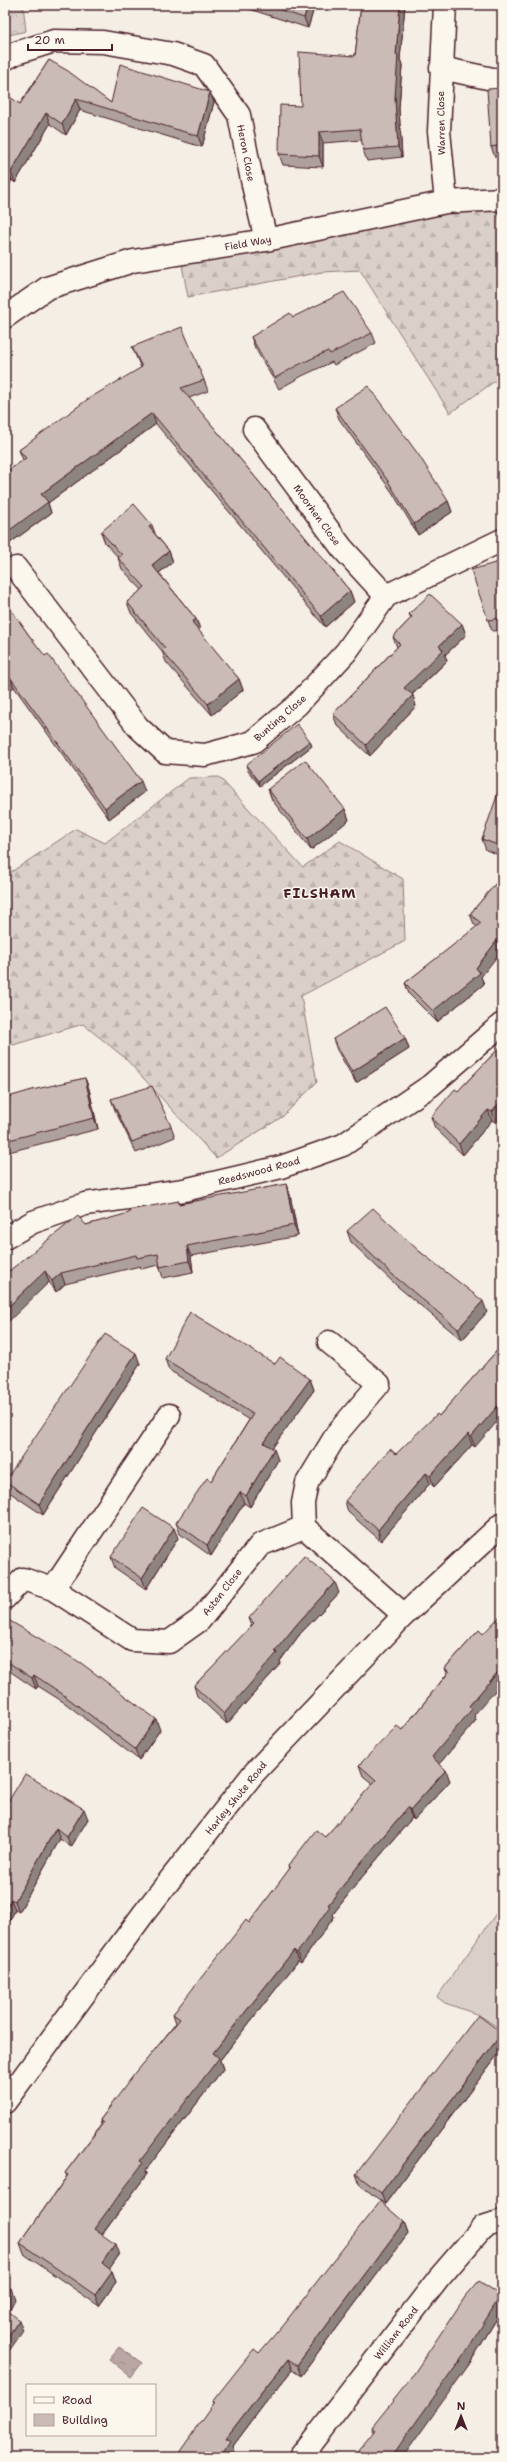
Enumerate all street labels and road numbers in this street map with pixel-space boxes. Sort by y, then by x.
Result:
street label: Warren Close [434,90,448,155]
street label: Heron Close [234,123,258,183]
street label: Field Way [224,232,273,254]
street label: Moorhen Close [290,482,344,548]
street label: Bunting Close [251,691,309,744]
street label: Reedswood Road [217,1154,302,1188]
street label: Asten Close [199,1565,245,1618]
street label: Harley Shute Road [202,1758,270,1837]
street label: William Road [371,2303,421,2362]

